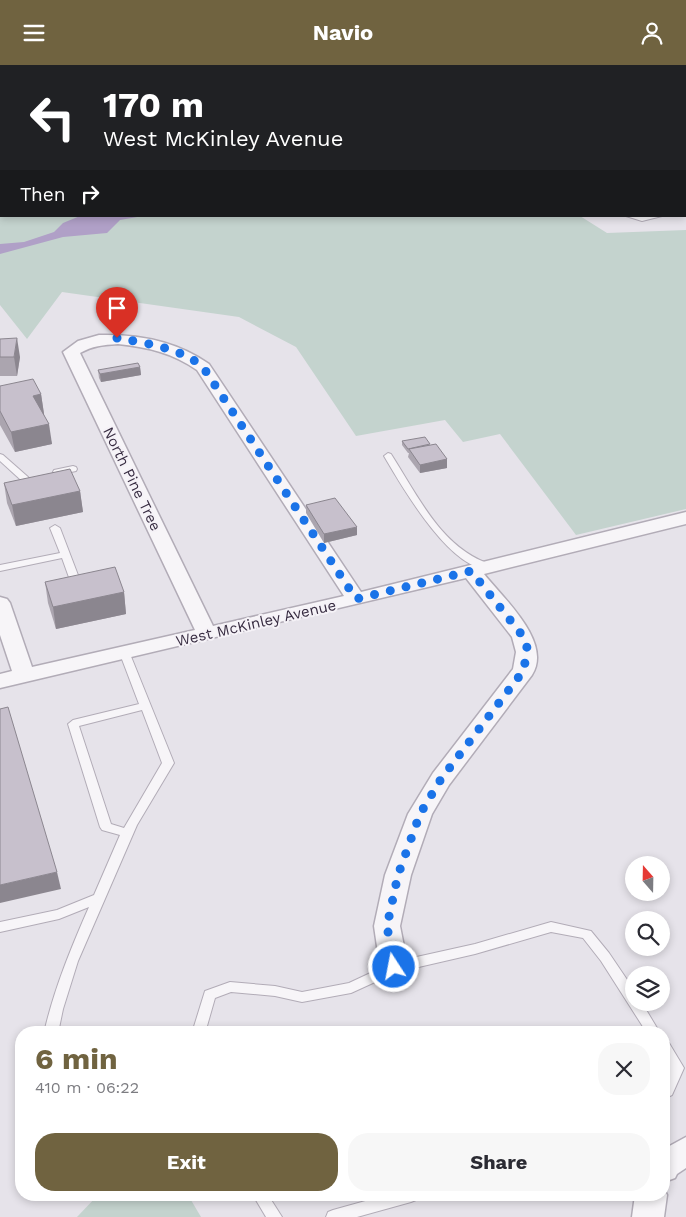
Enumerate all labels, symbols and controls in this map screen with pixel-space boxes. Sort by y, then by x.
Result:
icon: menu [20,19,48,47]
icon: person [638,19,666,47]
text: Navio [313,20,373,45]
text: 170 m [103,84,204,126]
icon: left [20,85,85,150]
text: West McKinley Avenue [103,126,343,151]
icon: right [76,180,104,208]
text: Then [20,183,66,206]
pin [96,287,138,338]
icon: arrive [103,294,131,322]
street label: North Pine Tree [99,424,165,534]
street label: West McKinley Avenue [174,596,338,650]
north arrow [625,856,670,901]
map controls [625,856,670,1011]
button: search [625,911,670,956]
position arrow [367,940,419,992]
button: layers [625,966,670,1011]
text: 6 min [35,1041,118,1076]
button: close [598,1043,650,1095]
text: 410 m · 06:22 [35,1078,139,1097]
button: Exit [35,1133,338,1191]
button: Share [348,1133,650,1191]

